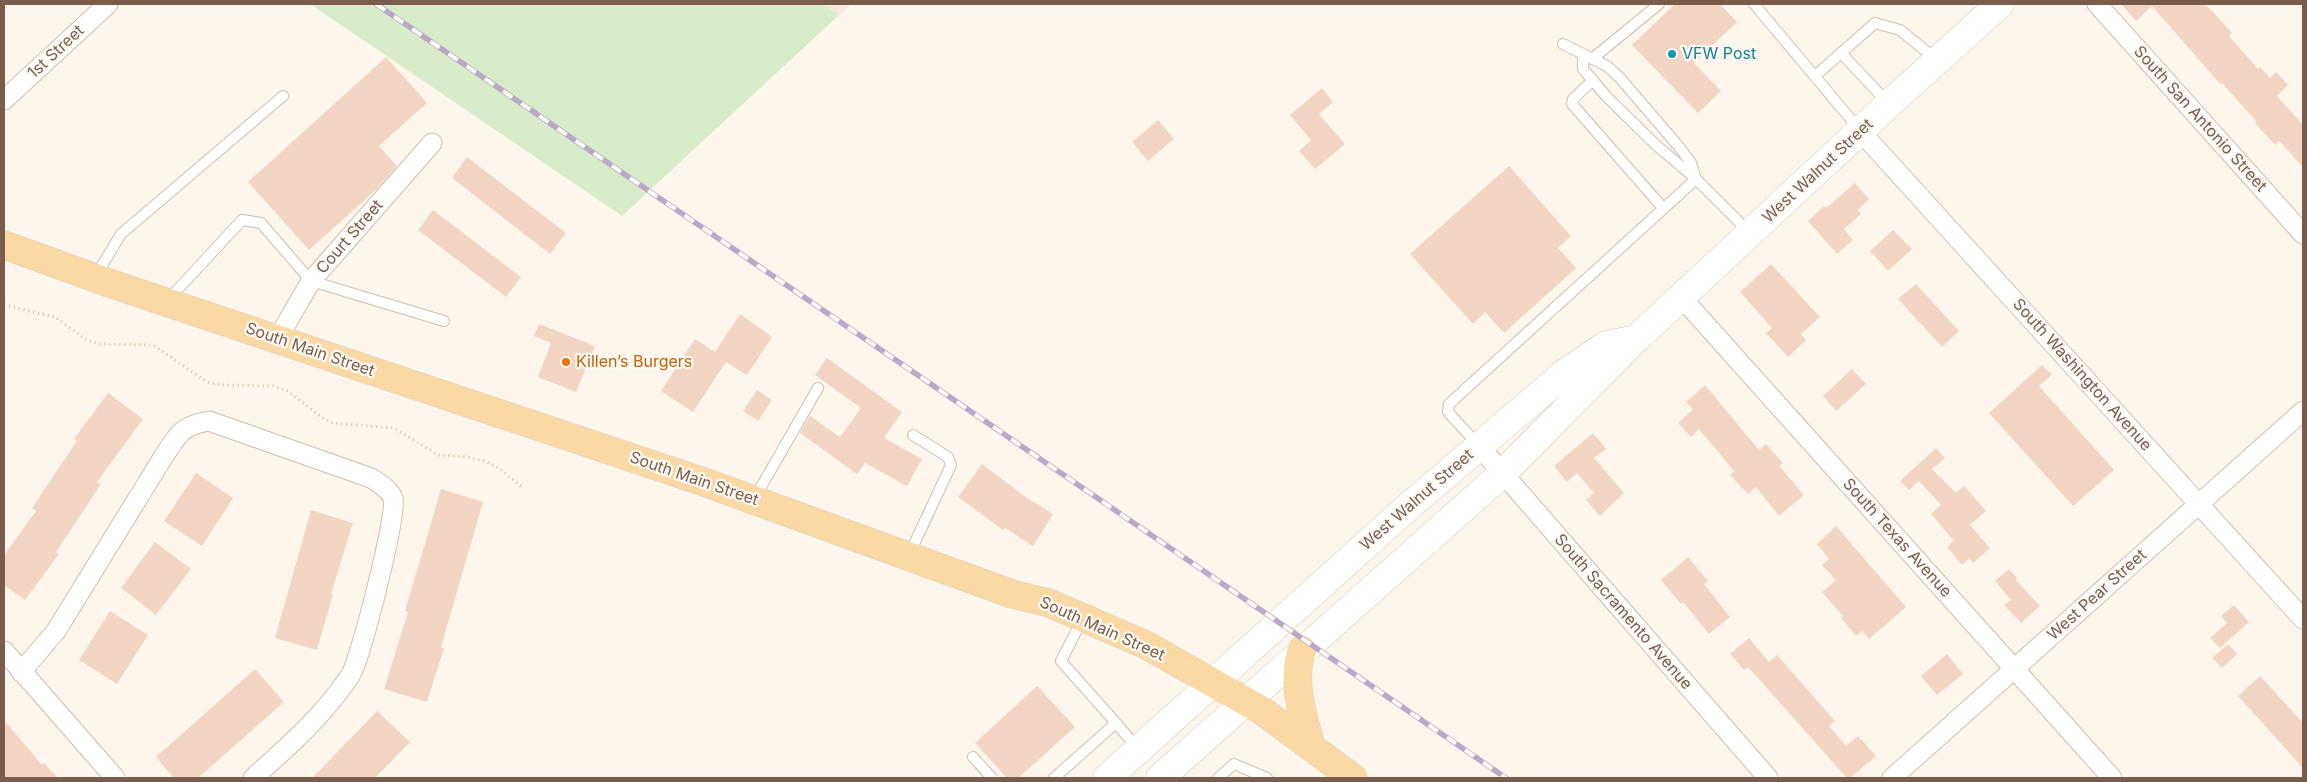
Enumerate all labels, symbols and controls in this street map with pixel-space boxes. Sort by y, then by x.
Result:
street label: 1st Street [24,21,88,83]
street label: South San Antonio Street [2129,42,2271,196]
place label: VFW Post [1682,44,1756,64]
marker: VFW Post [1666,48,1678,60]
street label: West Walnut Street [1759,115,1877,227]
street label: Court Street [313,196,387,278]
street label: South Washington Avenue [2009,295,2155,455]
street label: South Main Street [243,319,377,381]
place label: Killen’s Burgers [576,352,692,372]
marker: Killen’s Burgers [560,356,572,368]
street label: West Walnut Street [1356,445,1478,555]
street label: South Main Street [627,448,761,510]
street label: South Texas Avenue [1839,475,1955,601]
street label: South Sacramento Avenue [1550,530,1696,694]
street label: West Pear Street [2043,545,2151,645]
street label: South Main Street [1036,593,1168,665]

